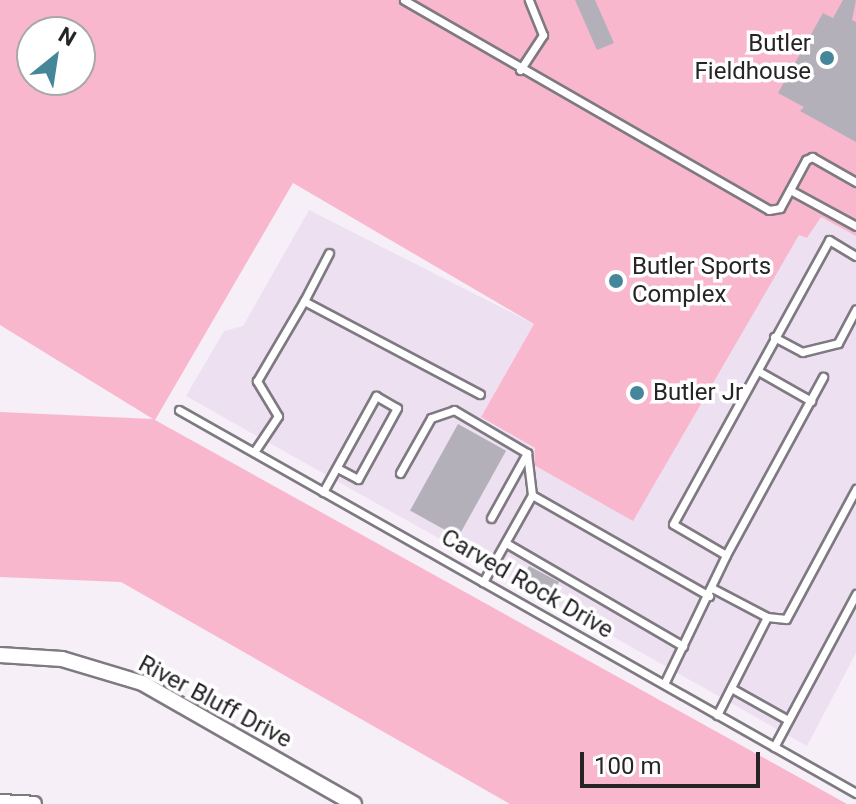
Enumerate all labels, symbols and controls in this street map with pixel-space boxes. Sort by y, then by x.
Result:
north arrow [16,16,96,96]
text: N [54,22,80,51]
place label: Butler Fieldhouse [695,30,811,86]
marker: Butler Fieldhouse [818,49,836,67]
place label: Butler Sports Complex [632,253,771,309]
marker: Butler Sports Complex [607,272,625,290]
place label: Butler Jr [653,379,743,407]
marker: Butler Jr [628,384,646,402]
street label: Carved Rock Drive [436,523,618,645]
street label: River Bluff Drive [133,650,297,754]
scale bar [584,736,764,786]
text: 100 m [594,752,661,780]

